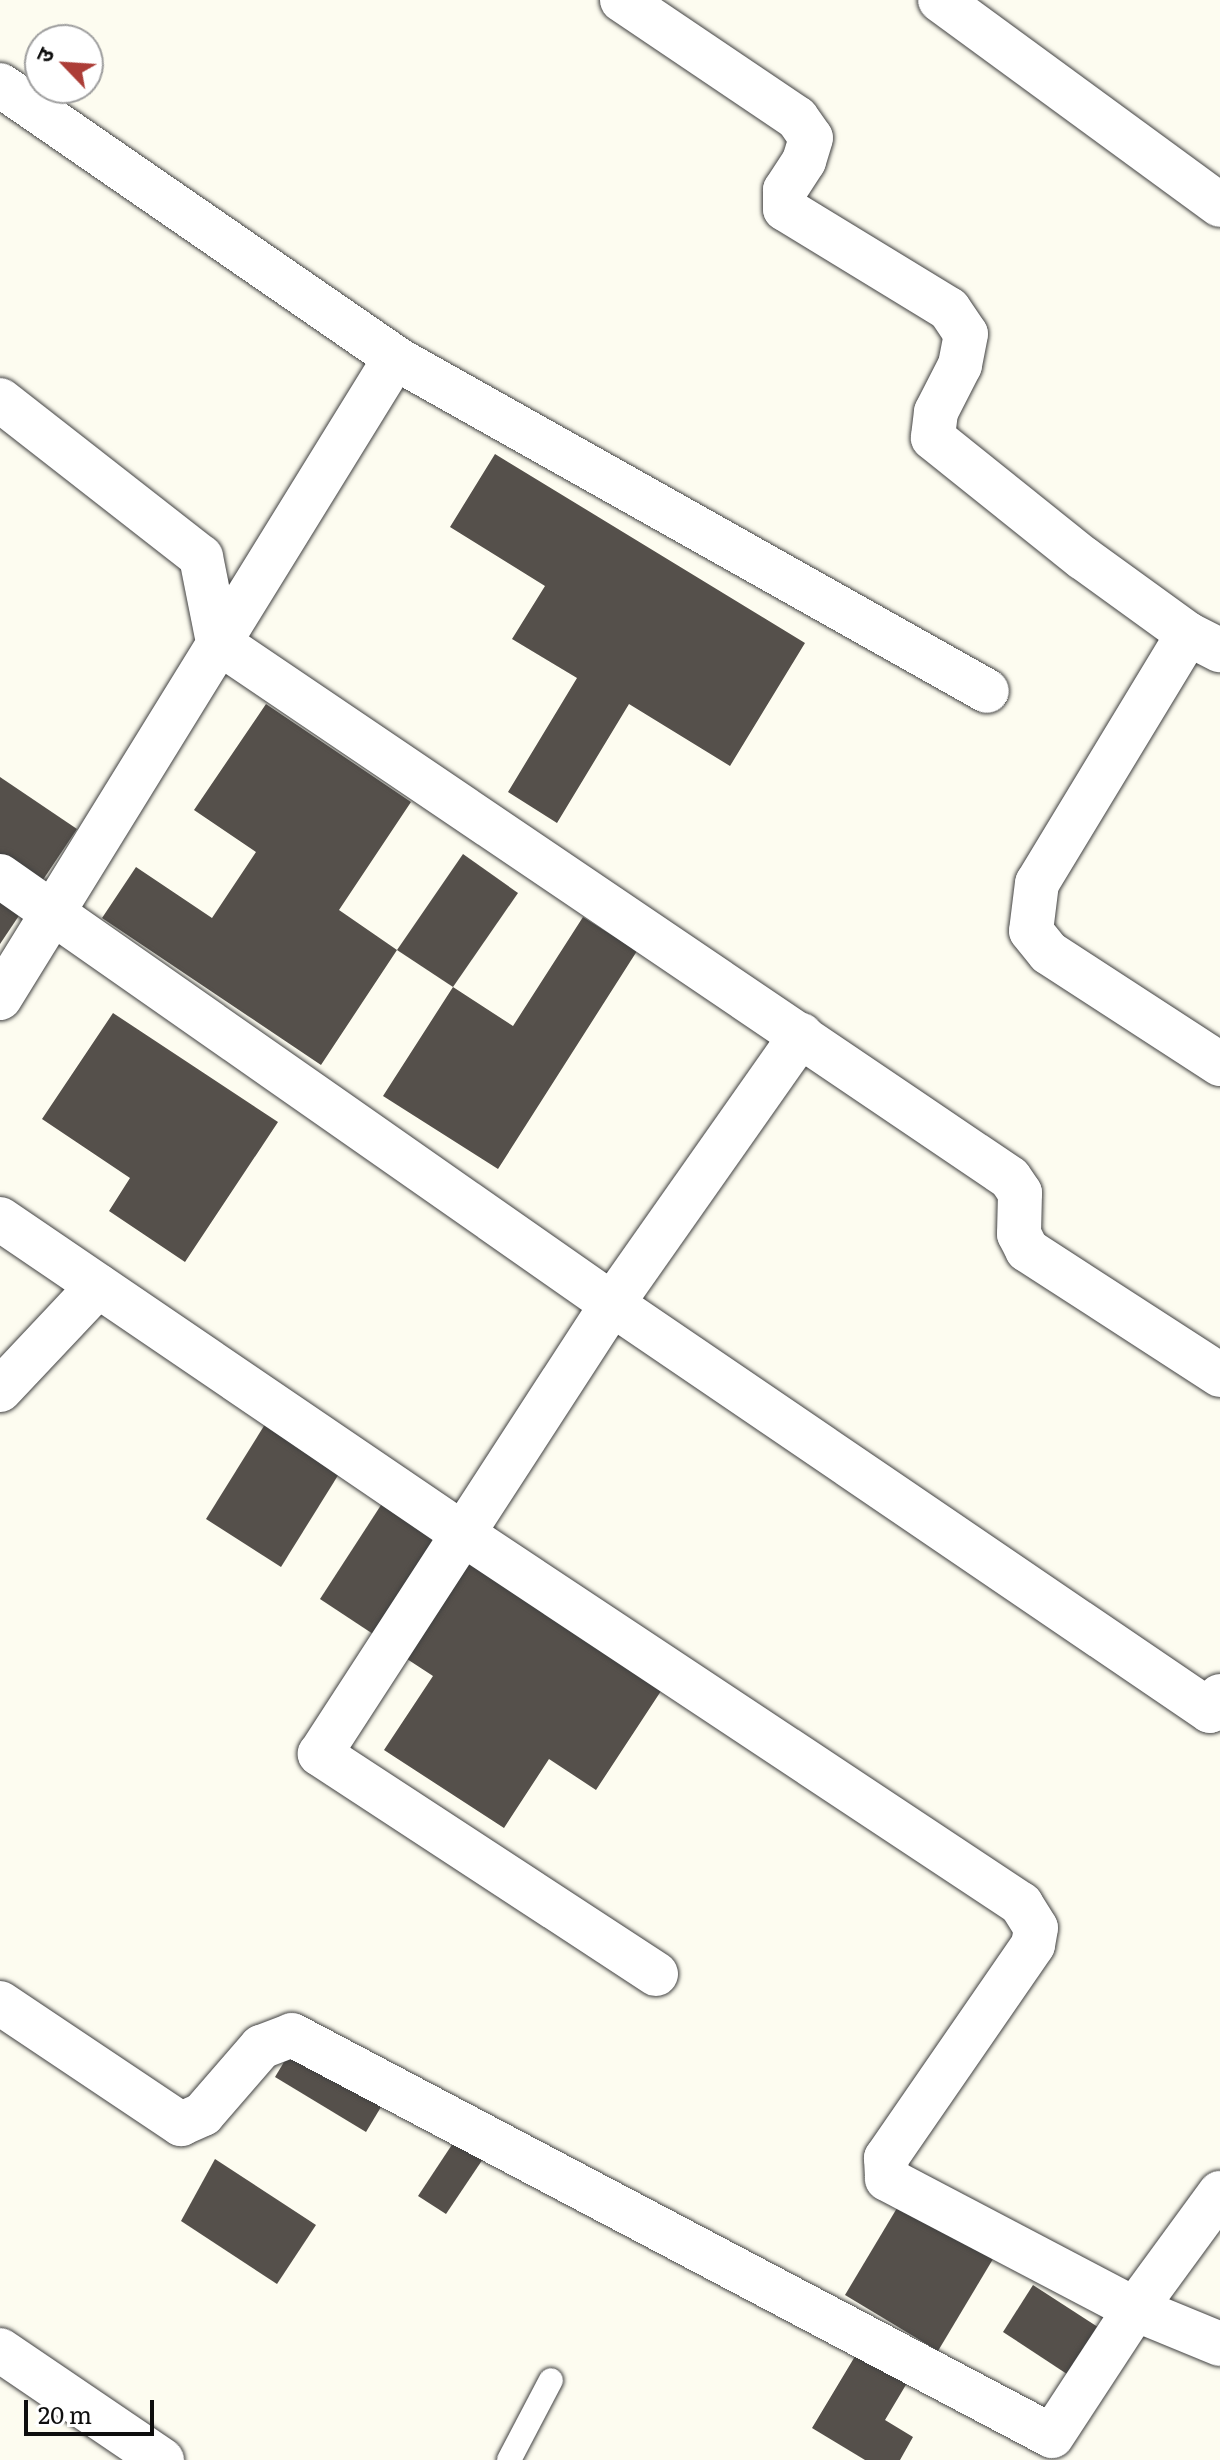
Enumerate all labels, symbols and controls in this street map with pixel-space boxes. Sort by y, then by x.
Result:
north arrow [24,24,104,104]
text: उ [26,42,61,67]
scale bar [28,2384,158,2434]
text: 20 m [38,2396,92,2431]

